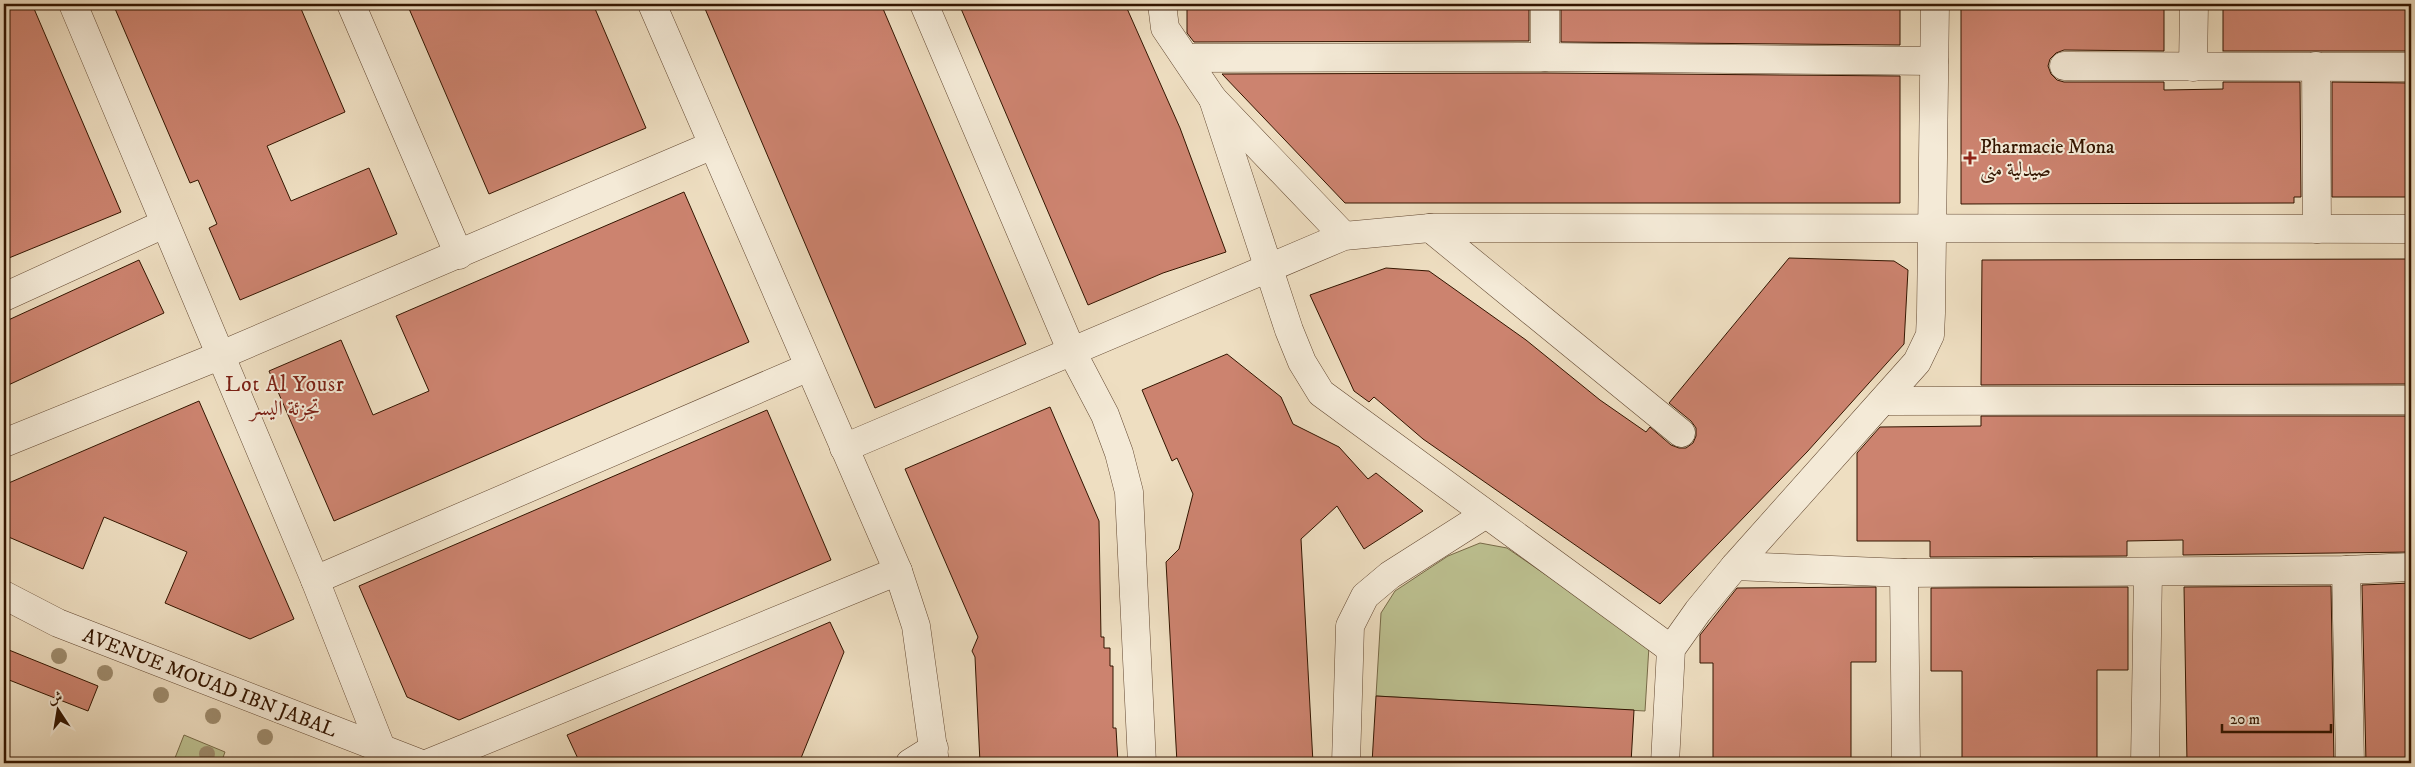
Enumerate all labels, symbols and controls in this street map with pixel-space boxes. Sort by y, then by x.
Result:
place label: Pharmacie Mona صيدلية منى [1980,135,2115,184]
marker: Pharmacie Mona صيدلية منى [1964,152,1976,164]
district label: Lot Al Yousr تجزئة اليسر [225,372,345,422]
street label: AVENUE MOUAD IBN JABAL [79,623,341,744]
north arrow [32,684,82,734]
text: ش [47,688,64,709]
scale bar [2222,702,2331,734]
text: 20 m [2230,710,2260,729]

